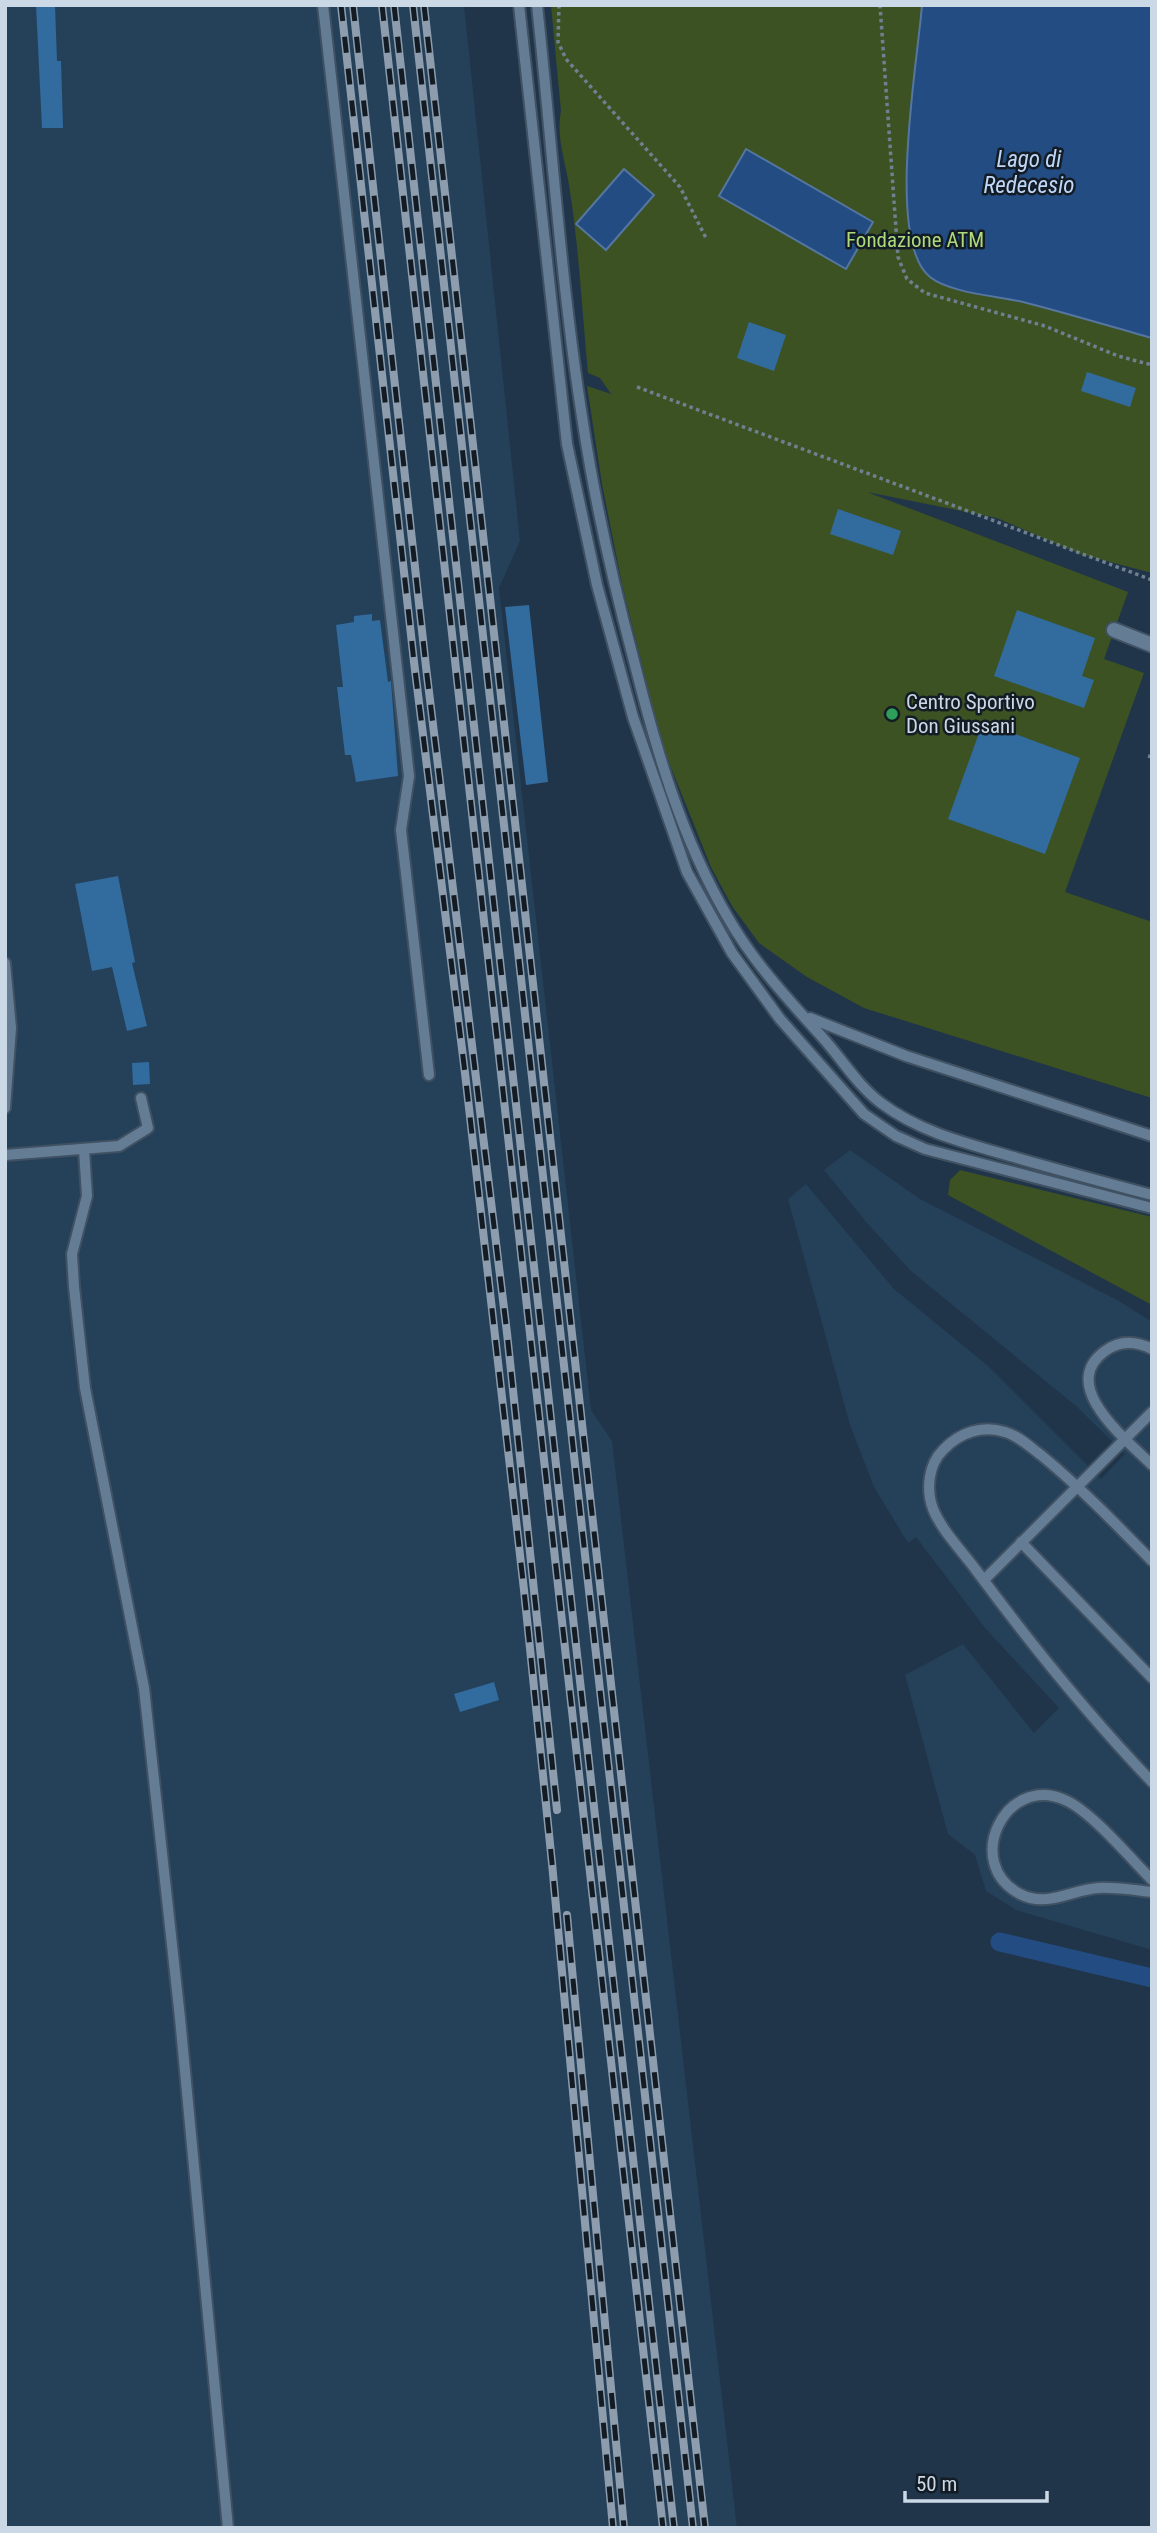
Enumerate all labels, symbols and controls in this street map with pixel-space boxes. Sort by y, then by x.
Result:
water label: Lago di Redecesio [983,146,1075,199]
park label: Fondazione ATM [846,228,984,252]
place label: Centro Sportivo Don Giussani [906,690,1035,738]
marker: Centro Sportivo Don Giussani [884,706,900,722]
scale bar [905,2460,1047,2504]
text: 50 m [916,2472,957,2496]

